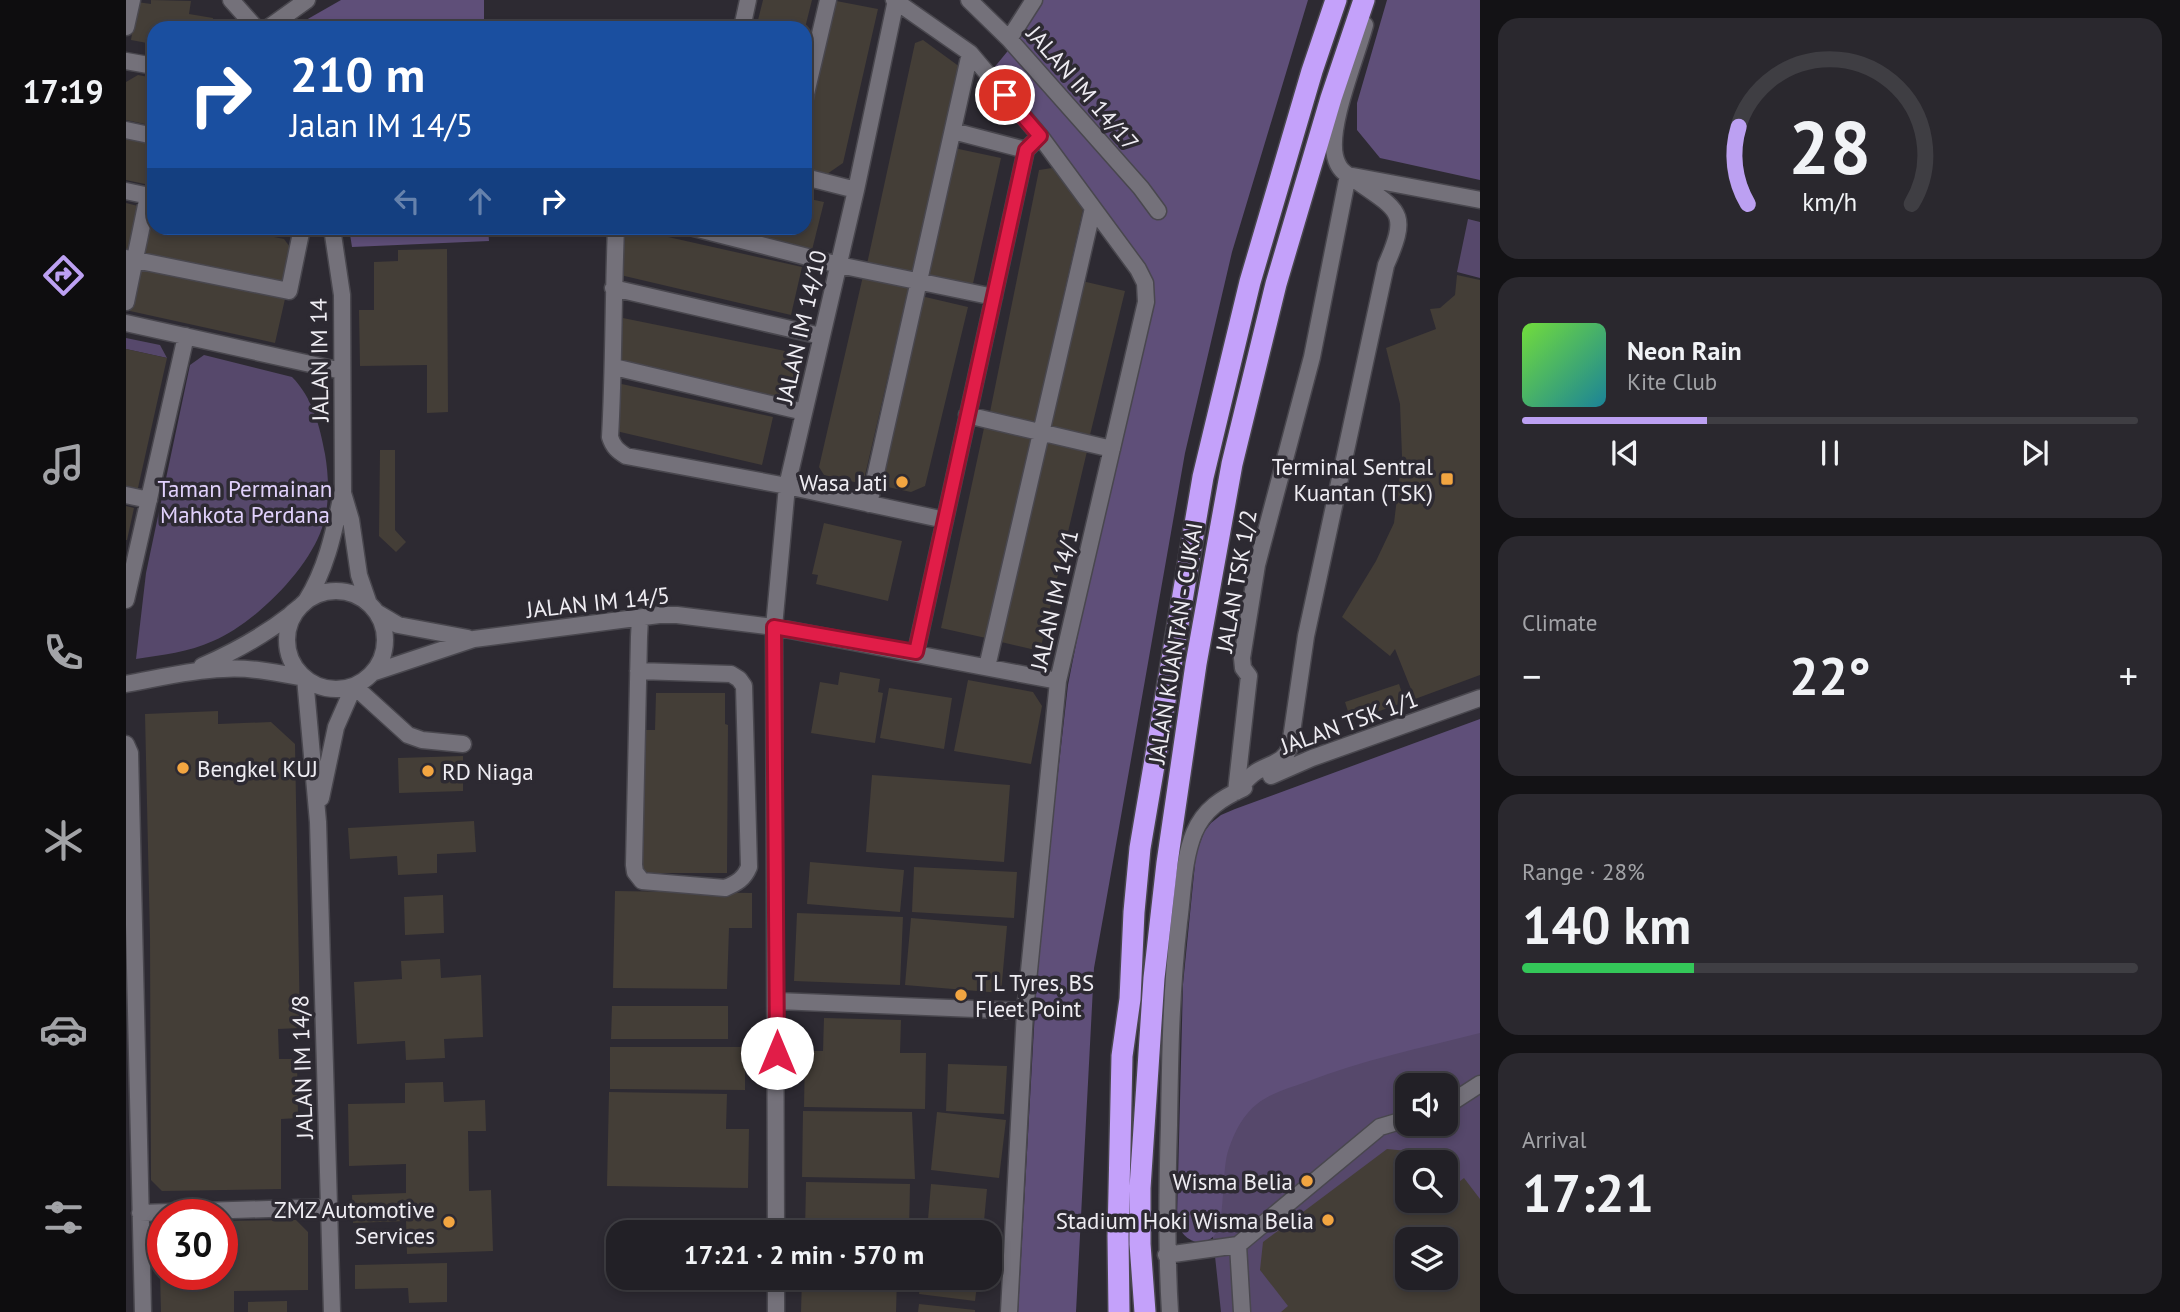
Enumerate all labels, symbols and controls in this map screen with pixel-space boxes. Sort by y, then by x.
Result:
street label: JALAN IM 14/17 [1020,19,1145,157]
text: 210 m [290,42,425,106]
icon: right [175,49,266,140]
pin [975,65,1035,125]
text: 17:19 [22,70,104,112]
icon: arrive [986,76,1024,114]
text: 28 [1789,101,1871,195]
text: Jalan IM 14/5 [290,104,473,146]
icon: left [388,182,426,220]
icon: ahead [461,182,499,220]
icon: right [534,182,572,220]
text: km/h [1803,186,1857,218]
street label: JALAN IM 14/10 [769,247,833,408]
icon: directions [39,251,88,300]
street label: JALAN IM 14 [303,298,335,423]
text: Neon Rain [1627,334,1742,367]
text: Kite Club [1627,367,1717,396]
icon: previous [1606,434,1644,472]
icon: pause [1811,434,1849,472]
icon: next [2016,434,2054,472]
icon: music [39,440,88,489]
place label: Terminal Sentral Kuantan (TSK) [1272,452,1433,507]
place label: Wasa Jati [799,468,888,497]
marker: Terminal Sentral Kuantan (TSK) [1439,471,1455,487]
park label: Taman Permainan Mahkota Perdana [158,474,332,529]
marker: Wasa Jati [894,474,910,490]
street label: JALAN TSK 1/2 [1209,507,1263,656]
street label: JALAN KUANTAN - CUKAI [1141,520,1208,767]
street label: JALAN IM 14/1 [1023,527,1084,674]
street label: JALAN IM 14/5 [524,580,671,624]
text: Climate [1522,608,1597,637]
icon: phone [39,628,88,677]
text: 22° [1789,642,1871,709]
text: − [1522,651,1541,700]
text: + [2119,651,2138,700]
street label: JALAN TSK 1/1 [1275,684,1422,761]
place label: Bengkel KUJ [197,754,318,783]
place label: RD Niaga [442,757,534,786]
marker: Bengkel KUJ [175,760,191,776]
marker: RD Niaga [420,763,436,779]
icon: climate [39,816,88,865]
text: Range · 28% [1522,857,1645,886]
text: 140 km [1522,891,1691,958]
place label: T L Tyres, BS Fleet Point [975,968,1094,1023]
marker: T L Tyres, BS Fleet Point [953,987,969,1003]
street label: JALAN IM 14/8 [285,995,319,1140]
icon: car [39,1005,88,1054]
position arrow [740,1016,814,1090]
map controls [1395,1073,1458,1290]
button: sound [1395,1073,1458,1136]
text: Arrival [1522,1125,1586,1154]
button: search [1395,1150,1458,1213]
text: 17:21 [1522,1159,1654,1226]
place label: Wisma Belia [1172,1167,1293,1196]
marker: Wisma Belia [1299,1173,1315,1189]
icon: filters [39,1193,88,1242]
place label: ZMZ Automotive Services [274,1195,435,1250]
speed limit sign: 30 [147,1199,238,1290]
place label: Stadium Hoki Wisma Belia [1056,1206,1314,1235]
marker: Stadium Hoki Wisma Belia [1320,1212,1336,1228]
marker: ZMZ Automotive Services [441,1214,457,1230]
button: layers [1395,1227,1458,1290]
text: 17:21 · 2 min · 570 m [684,1238,924,1271]

